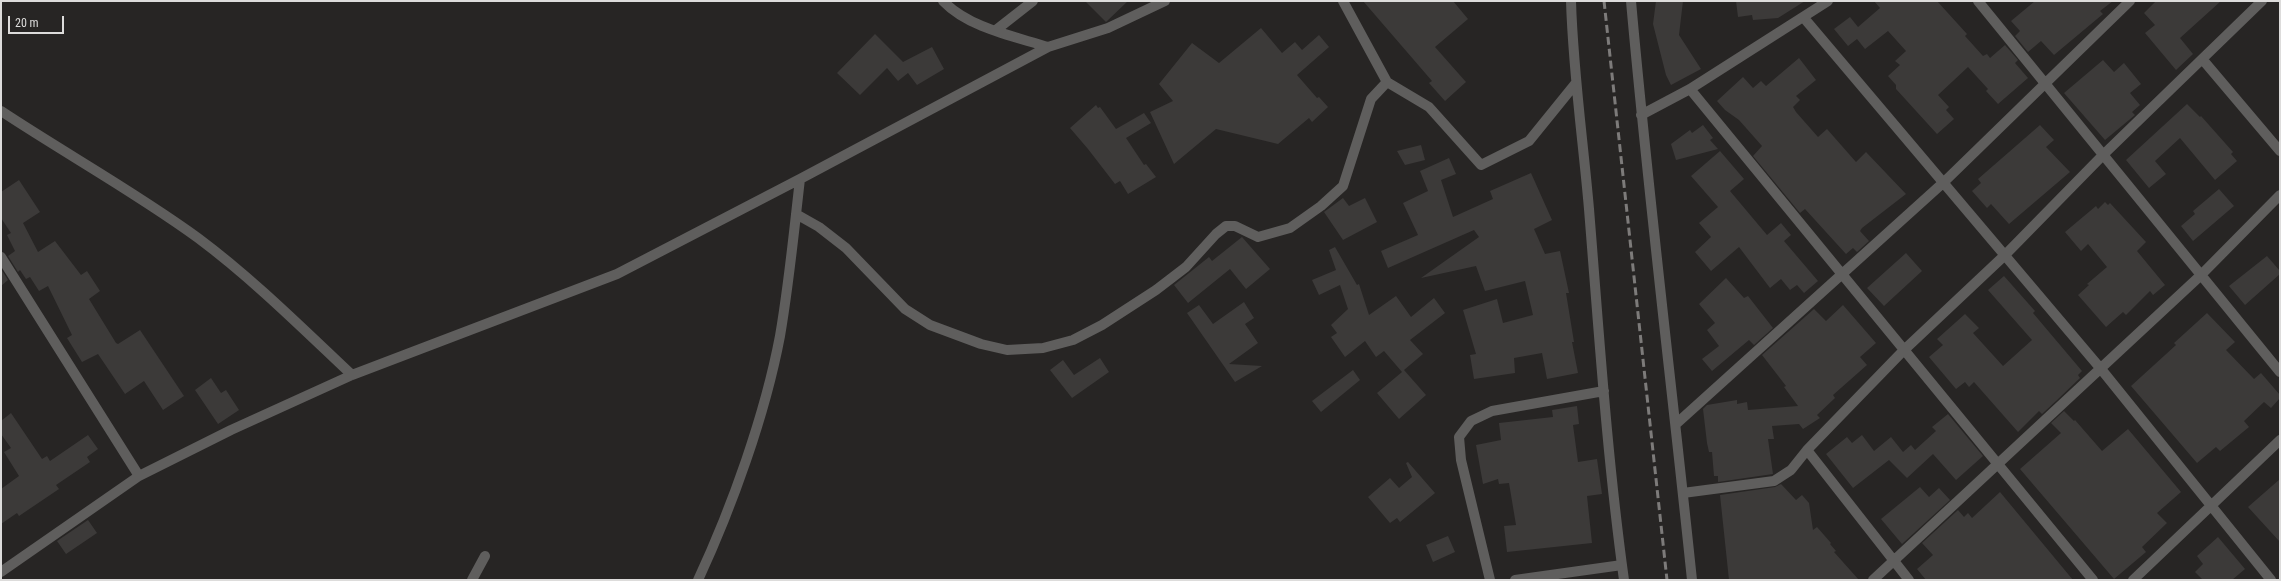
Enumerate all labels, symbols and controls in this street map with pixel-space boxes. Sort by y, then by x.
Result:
scale bar [10,8,66,34]
text: 20 m [15,16,39,30]

